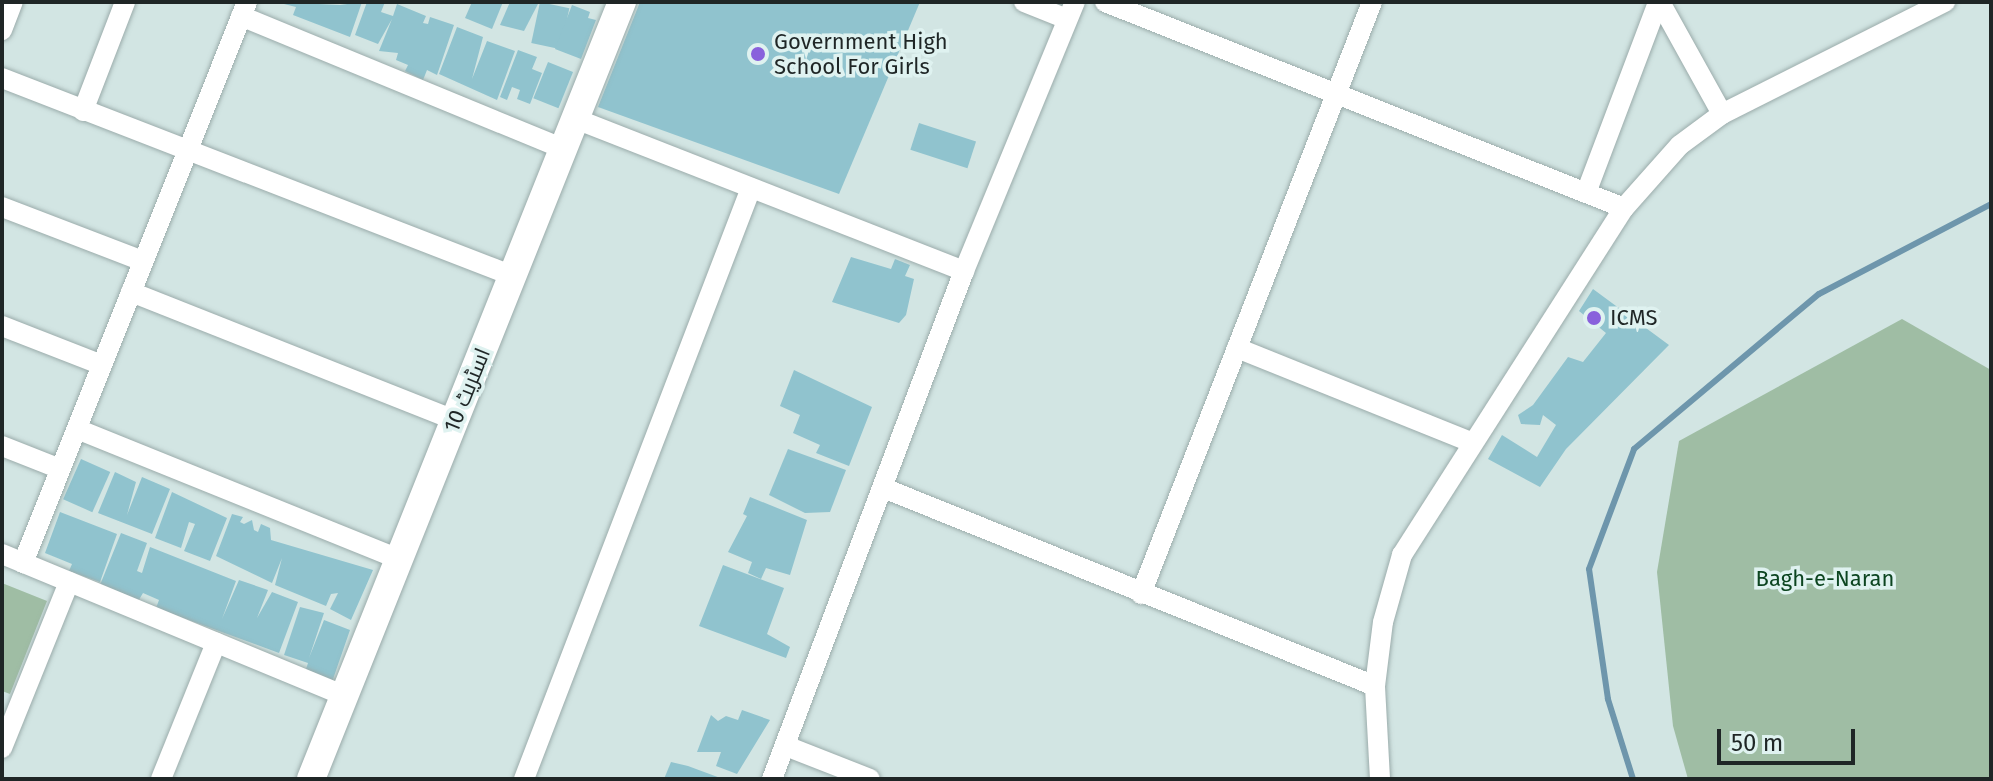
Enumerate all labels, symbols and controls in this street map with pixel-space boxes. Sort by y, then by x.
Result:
place label: Government High School For Girls [774,28,948,80]
marker: Government High School For Girls [749,45,767,63]
place label: ICMS [1610,305,1657,331]
marker: ICMS [1585,309,1603,327]
street label: اسٹریٹ 10 [438,344,496,436]
park label: Bagh-e-Naran [1756,566,1894,592]
scale bar [1721,713,1859,763]
text: 50 m [1731,729,1783,757]

